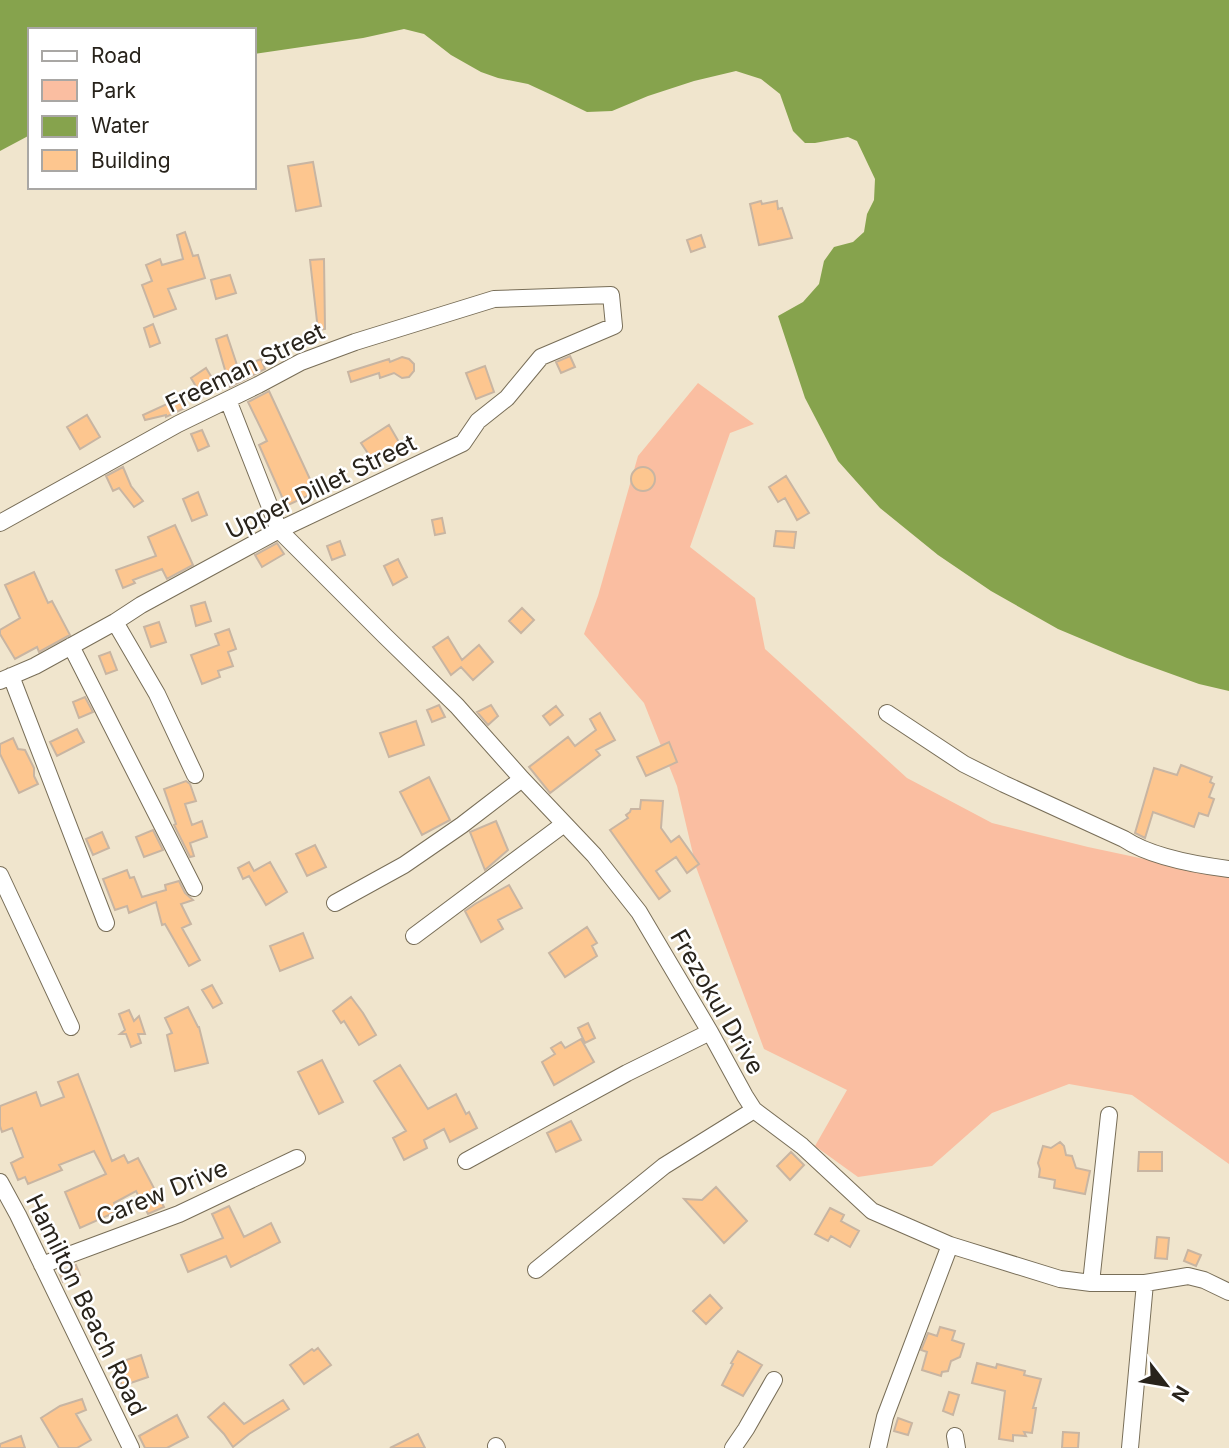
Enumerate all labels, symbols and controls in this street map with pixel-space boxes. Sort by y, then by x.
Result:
legend [28,28,256,189]
text: Road [91,43,142,68]
text: Park [91,78,136,103]
text: Water [91,113,149,138]
text: Building [91,148,171,173]
street label: Freeman Street [161,316,329,419]
street label: Upper Dillet Street [221,428,421,545]
street label: Frezokul Drive [664,924,771,1079]
street label: Carew Drive [92,1153,232,1232]
street label: Hamilton Beach Road [20,1189,153,1420]
north arrow [1131,1350,1201,1420]
text: N [1167,1381,1194,1406]

